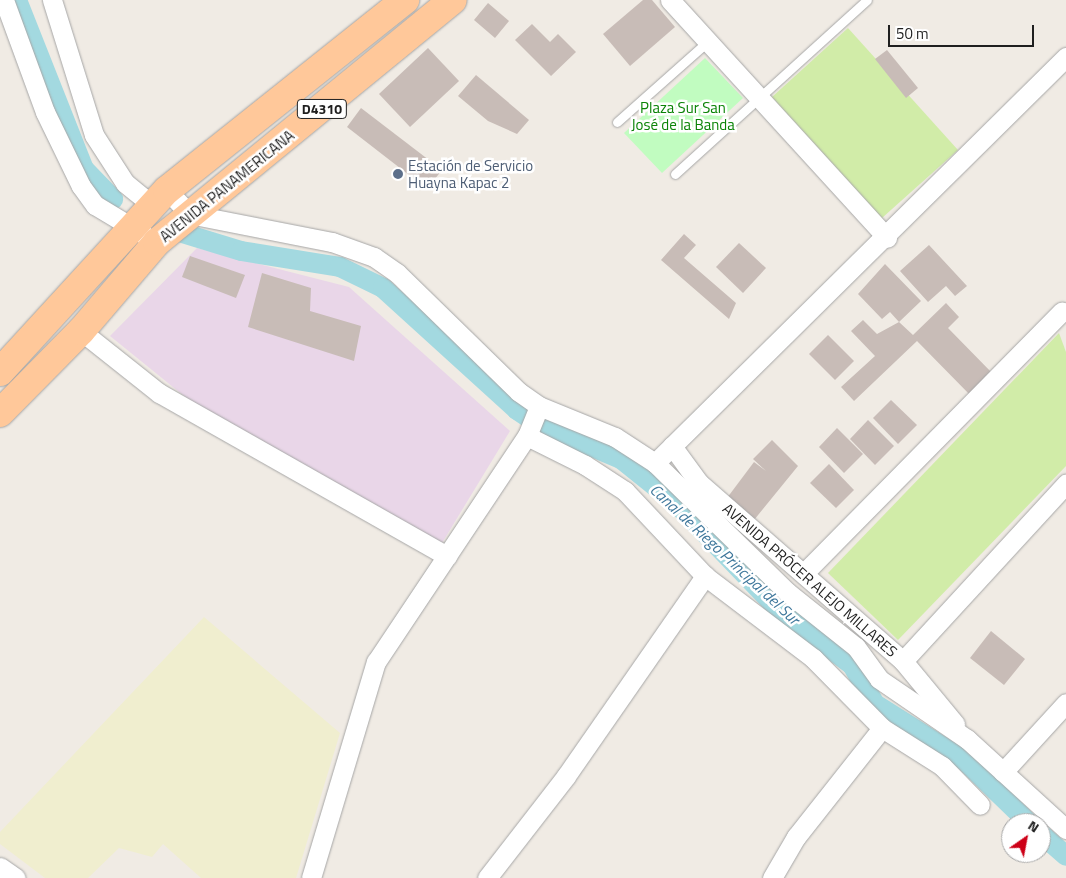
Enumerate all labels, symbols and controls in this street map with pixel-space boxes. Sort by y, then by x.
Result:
scale bar [891,15,1037,47]
text: 50 m [896,22,929,45]
road number: D4310 [296,98,348,120]
park label: Plaza Sur San José de la Banda [631,98,735,133]
street label: AVENIDA PANAMERICANA [156,126,298,246]
place label: Estación de Servicio Huayna Kapac 2 [408,156,533,191]
marker: Estación de Servicio Huayna Kapac 2 [392,168,404,180]
water label: Canal de Riego Principal del Sur [646,480,804,628]
street label: AVENIDA PRÓCER ALEJO MILLARES [719,499,901,661]
north arrow [1001,813,1051,863]
text: N [1024,814,1044,837]

